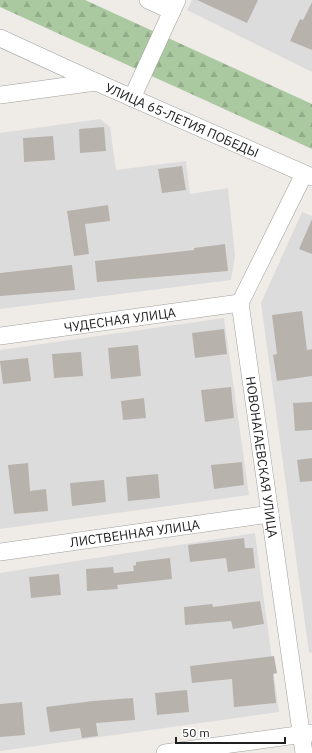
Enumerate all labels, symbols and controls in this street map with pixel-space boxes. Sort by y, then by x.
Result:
street label: УЛИЦА 65-ЛЕТИЯ ПОБЕДЫ [102,79,261,162]
street label: ЧУДЕСНАЯ УЛИЦА [63,304,178,336]
street label: НОВОНАГАЕВСКАЯ УЛИЦА [242,375,281,540]
street label: ЛИСТВЕННАЯ УЛИЦА [69,516,201,551]
scale bar [176,719,285,745]
text: 50 m [182,725,210,740]

